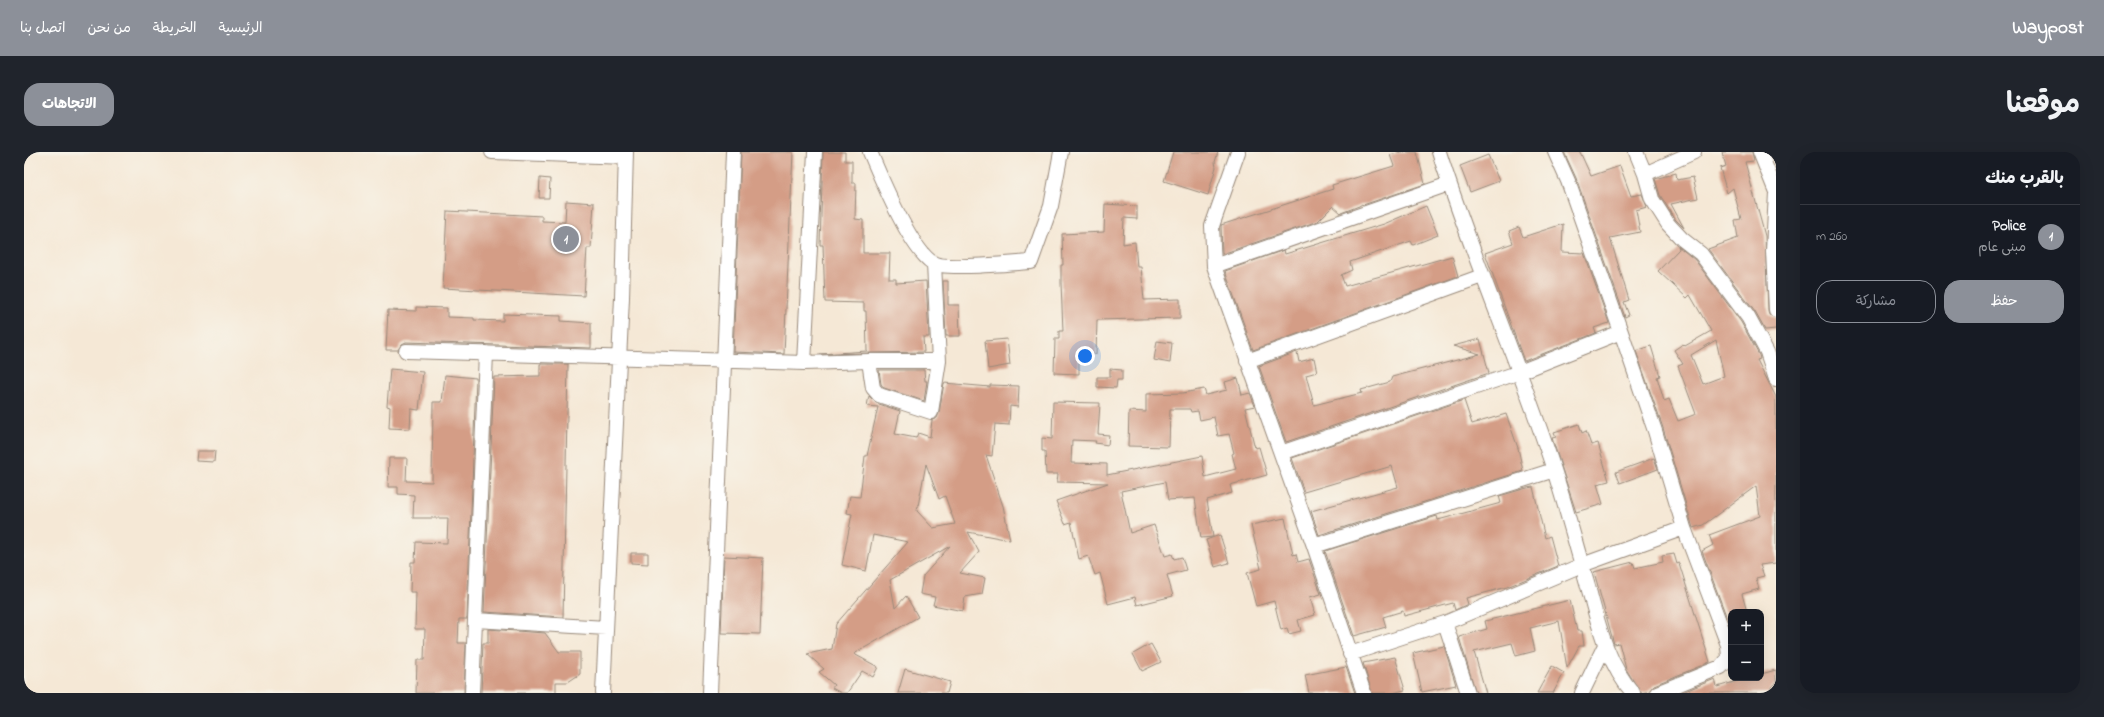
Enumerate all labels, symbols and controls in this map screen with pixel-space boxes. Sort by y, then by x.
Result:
text: Waypost [2012,15,2084,42]
text: اتصل بنا [20,18,65,39]
text: من نحن [87,18,131,39]
text: الخريطة [153,18,197,39]
text: الرئيسية [219,18,263,39]
button: الاتجاهات [24,83,114,126]
text: موقعنا [2006,85,2080,126]
text: بالقرب منك [1985,166,2064,191]
text: Police [1992,215,2026,237]
pin: 1 [553,224,579,254]
text: 260 m [1816,227,1847,246]
text: 1 [2049,227,2053,246]
text: مبنى عام [1978,238,2026,257]
button: مشاركة [1816,280,1936,323]
button: حفظ [1944,280,2064,323]
your location [1075,346,1095,366]
map controls [1728,609,1764,681]
button: + [1728,609,1764,645]
button: − [1728,645,1764,681]

